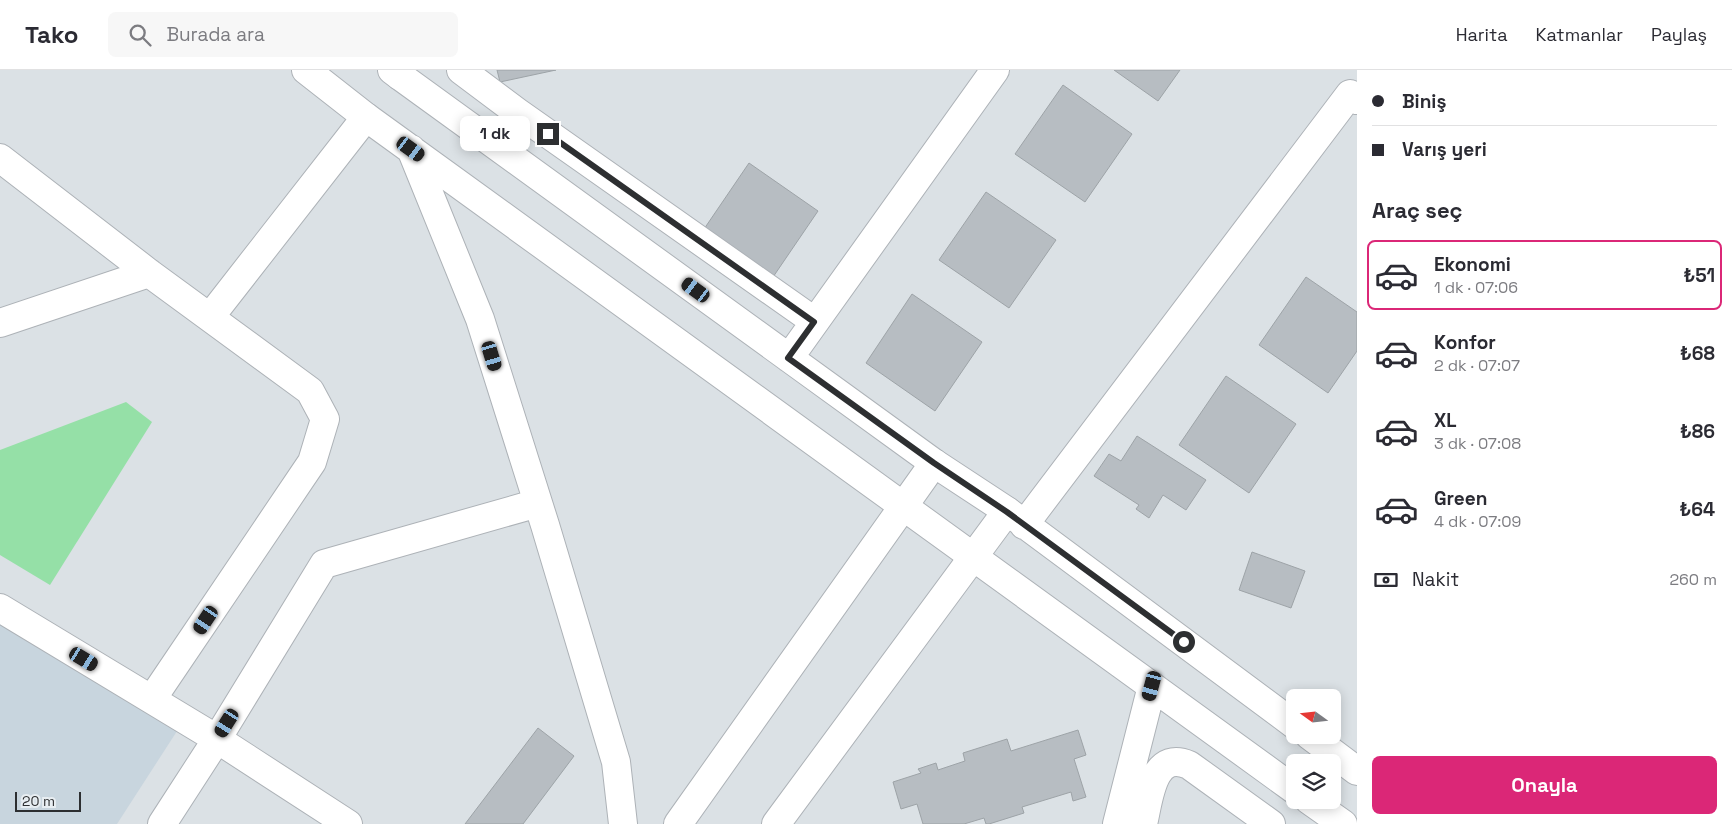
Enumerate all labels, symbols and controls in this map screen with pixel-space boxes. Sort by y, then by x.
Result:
search box [108,12,458,57]
text: Tako [25,19,78,50]
icon: search [126,21,154,49]
text: Burada ara [166,22,265,47]
text: Harita [1456,23,1508,46]
text: Katmanlar [1536,23,1623,46]
text: Paylaş [1651,23,1707,46]
text: Biniş [1402,89,1446,114]
callout: 1 dk [460,116,530,152]
text: 1 dk [480,123,510,144]
route end [537,123,559,145]
car [394,134,427,164]
text: Varış yeri [1402,137,1487,162]
text: Araç seç [1372,196,1463,224]
text: Ekonomi [1434,252,1511,277]
icon: car [1374,253,1419,298]
text: ₺51 [1684,263,1715,288]
car [679,275,712,305]
text: 1 dk · 07:06 [1434,277,1518,298]
text: Konfor [1434,330,1496,355]
icon: car [1374,331,1419,376]
car [480,339,503,373]
text: ₺68 [1680,341,1715,366]
text: 2 dk · 07:07 [1434,355,1520,376]
text: XL [1434,408,1457,433]
icon: car [1374,409,1419,454]
text: ₺86 [1680,419,1715,444]
text: 3 dk · 07:08 [1434,433,1521,454]
text: Green [1434,486,1487,511]
icon: car [1374,487,1419,532]
text: ₺64 [1679,497,1715,522]
text: 4 dk · 07:09 [1434,511,1521,532]
icon: cash [1372,566,1400,594]
text: Nakit [1412,567,1459,592]
text: 260 m [1669,569,1717,590]
car [191,603,220,637]
route start [1173,631,1195,653]
car [67,645,100,673]
car [1140,670,1163,702]
north arrow [1286,689,1341,744]
map controls [1286,689,1341,809]
car [212,706,241,740]
button: layers [1286,754,1341,809]
button: Onayla [1372,756,1717,814]
scale bar [15,789,81,812]
text: 20 m [22,792,55,810]

